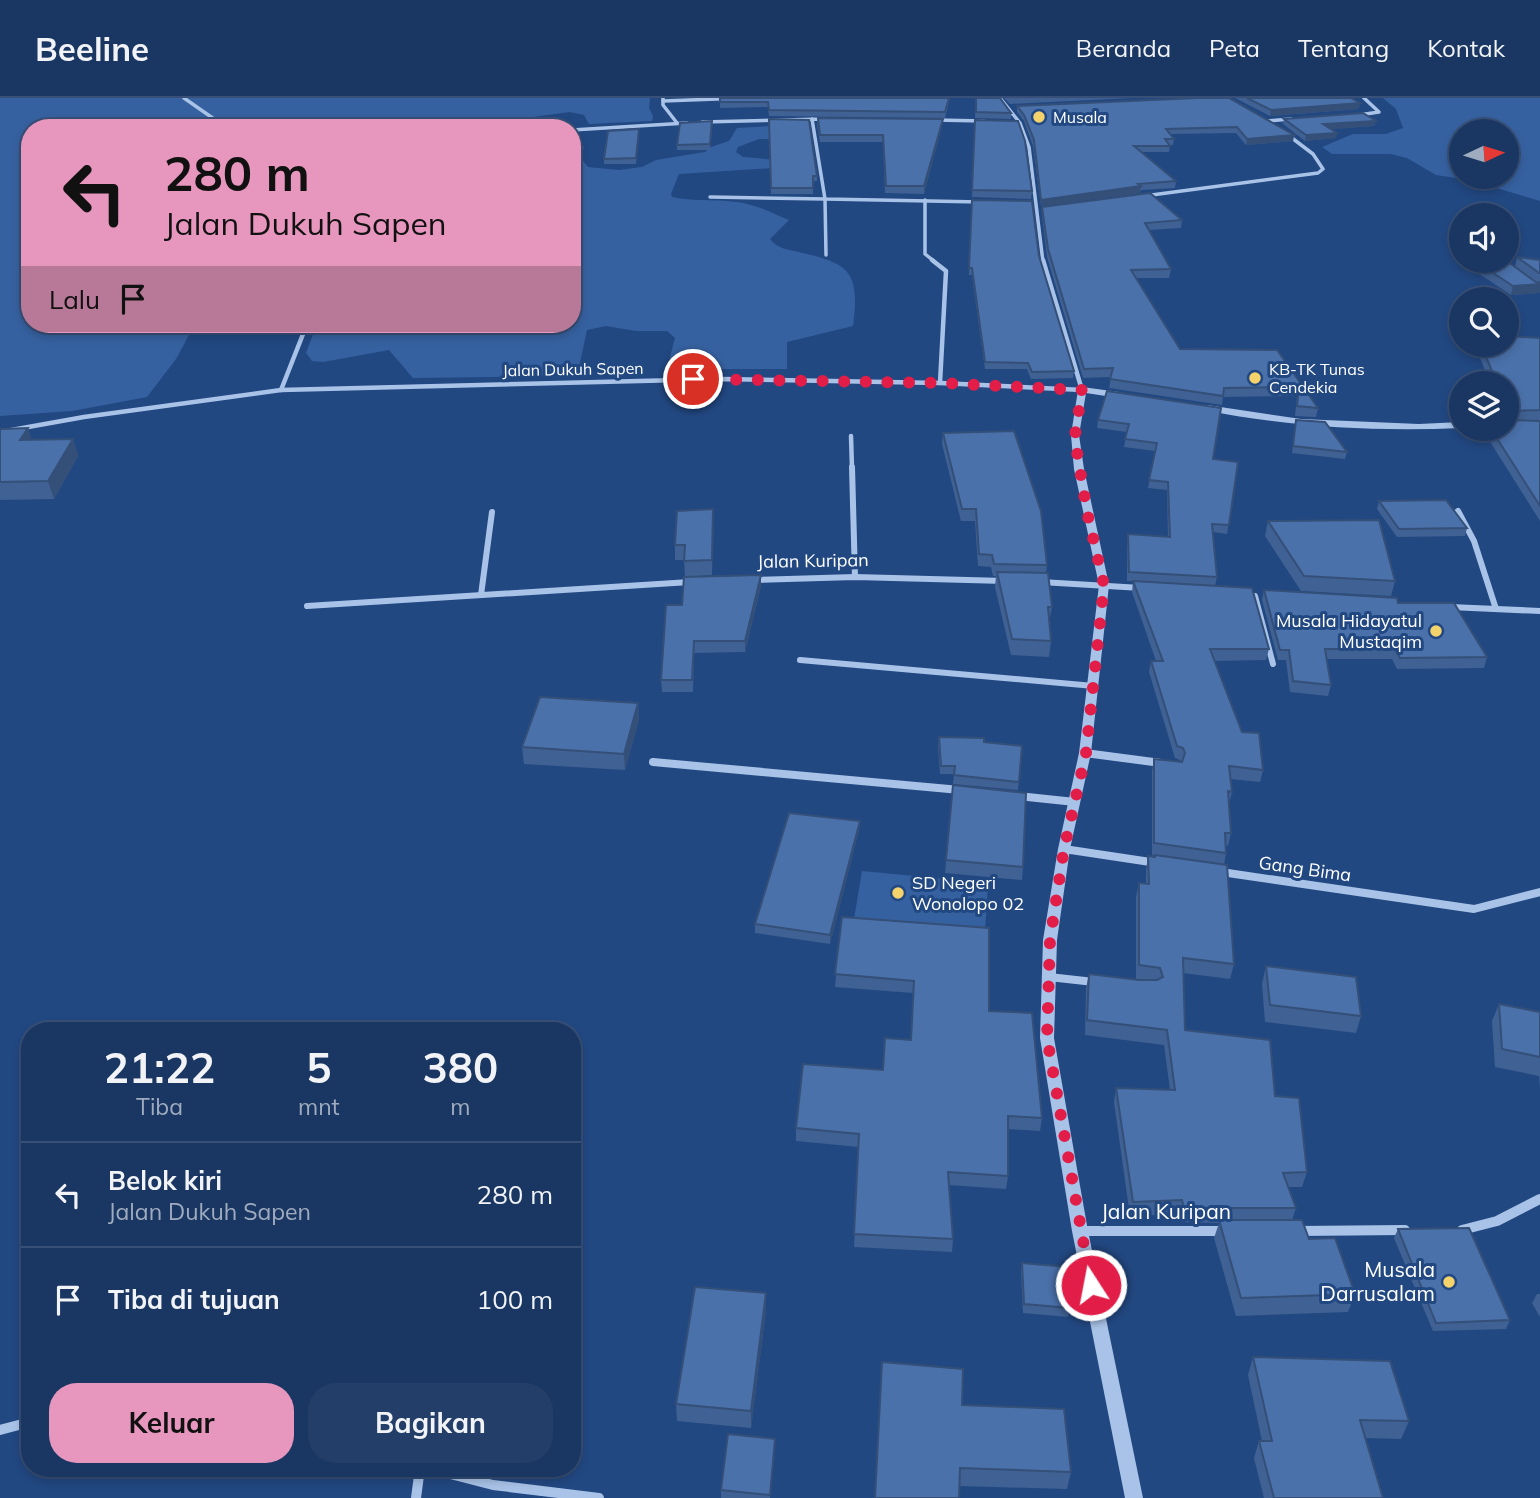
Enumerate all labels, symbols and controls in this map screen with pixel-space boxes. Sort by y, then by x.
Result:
text: Beeline [35,28,149,69]
text: Beranda [1076,33,1171,63]
text: Peta [1209,33,1260,63]
text: Tentang [1298,33,1389,63]
text: Kontak [1427,33,1505,63]
place label: Musala [1053,107,1107,127]
marker: Musala [1031,109,1047,125]
north arrow [1449,119,1519,189]
map controls [1449,119,1519,441]
text: 280 m [164,142,310,203]
icon: left [49,147,140,238]
text: Jalan Dukuh Sapen [164,203,447,243]
button: sound [1449,203,1519,273]
icon: arrive [114,280,152,318]
text: Lalu [49,283,100,316]
button: search [1449,287,1519,357]
pin [663,349,723,409]
street label: Jalan Dukuh Sapen [502,358,644,380]
place label: KB-TK Tunas Cendekia [1269,359,1365,397]
icon: arrive [674,360,712,398]
marker: KB-TK Tunas Cendekia [1247,370,1263,386]
button: layers [1449,371,1519,441]
street label: Jalan Kuripan [757,548,869,573]
place label: Musala Hidayatul Mustaqim [1276,609,1422,653]
marker: Musala Hidayatul Mustaqim [1428,623,1444,639]
street label: Gang Bima [1257,851,1353,886]
place label: SD Negeri Wonolopo 02 [912,871,1024,915]
marker: SD Negeri Wonolopo 02 [890,885,906,901]
text: 21:22 [104,1041,215,1094]
text: 5 [306,1041,331,1094]
text: 380 [423,1041,498,1094]
text: Tiba [136,1092,183,1121]
text: mnt [298,1092,340,1121]
text: m [450,1092,470,1121]
text: Belok kiri [108,1164,222,1197]
icon: left [49,1176,87,1214]
text: 280 m [477,1178,553,1211]
text: Jalan Dukuh Sapen [108,1197,311,1226]
street label: Jalan Kuripan [1101,1198,1231,1224]
position arrow [1054,1248,1128,1322]
place label: Musala Darrusalam [1320,1256,1435,1306]
marker: Musala Darrusalam [1441,1274,1457,1290]
icon: arrive [49,1281,87,1319]
text: Tiba di tujuan [108,1283,280,1316]
text: 100 m [477,1283,553,1316]
button: Keluar [49,1383,294,1463]
button: Bagikan [308,1383,553,1463]

